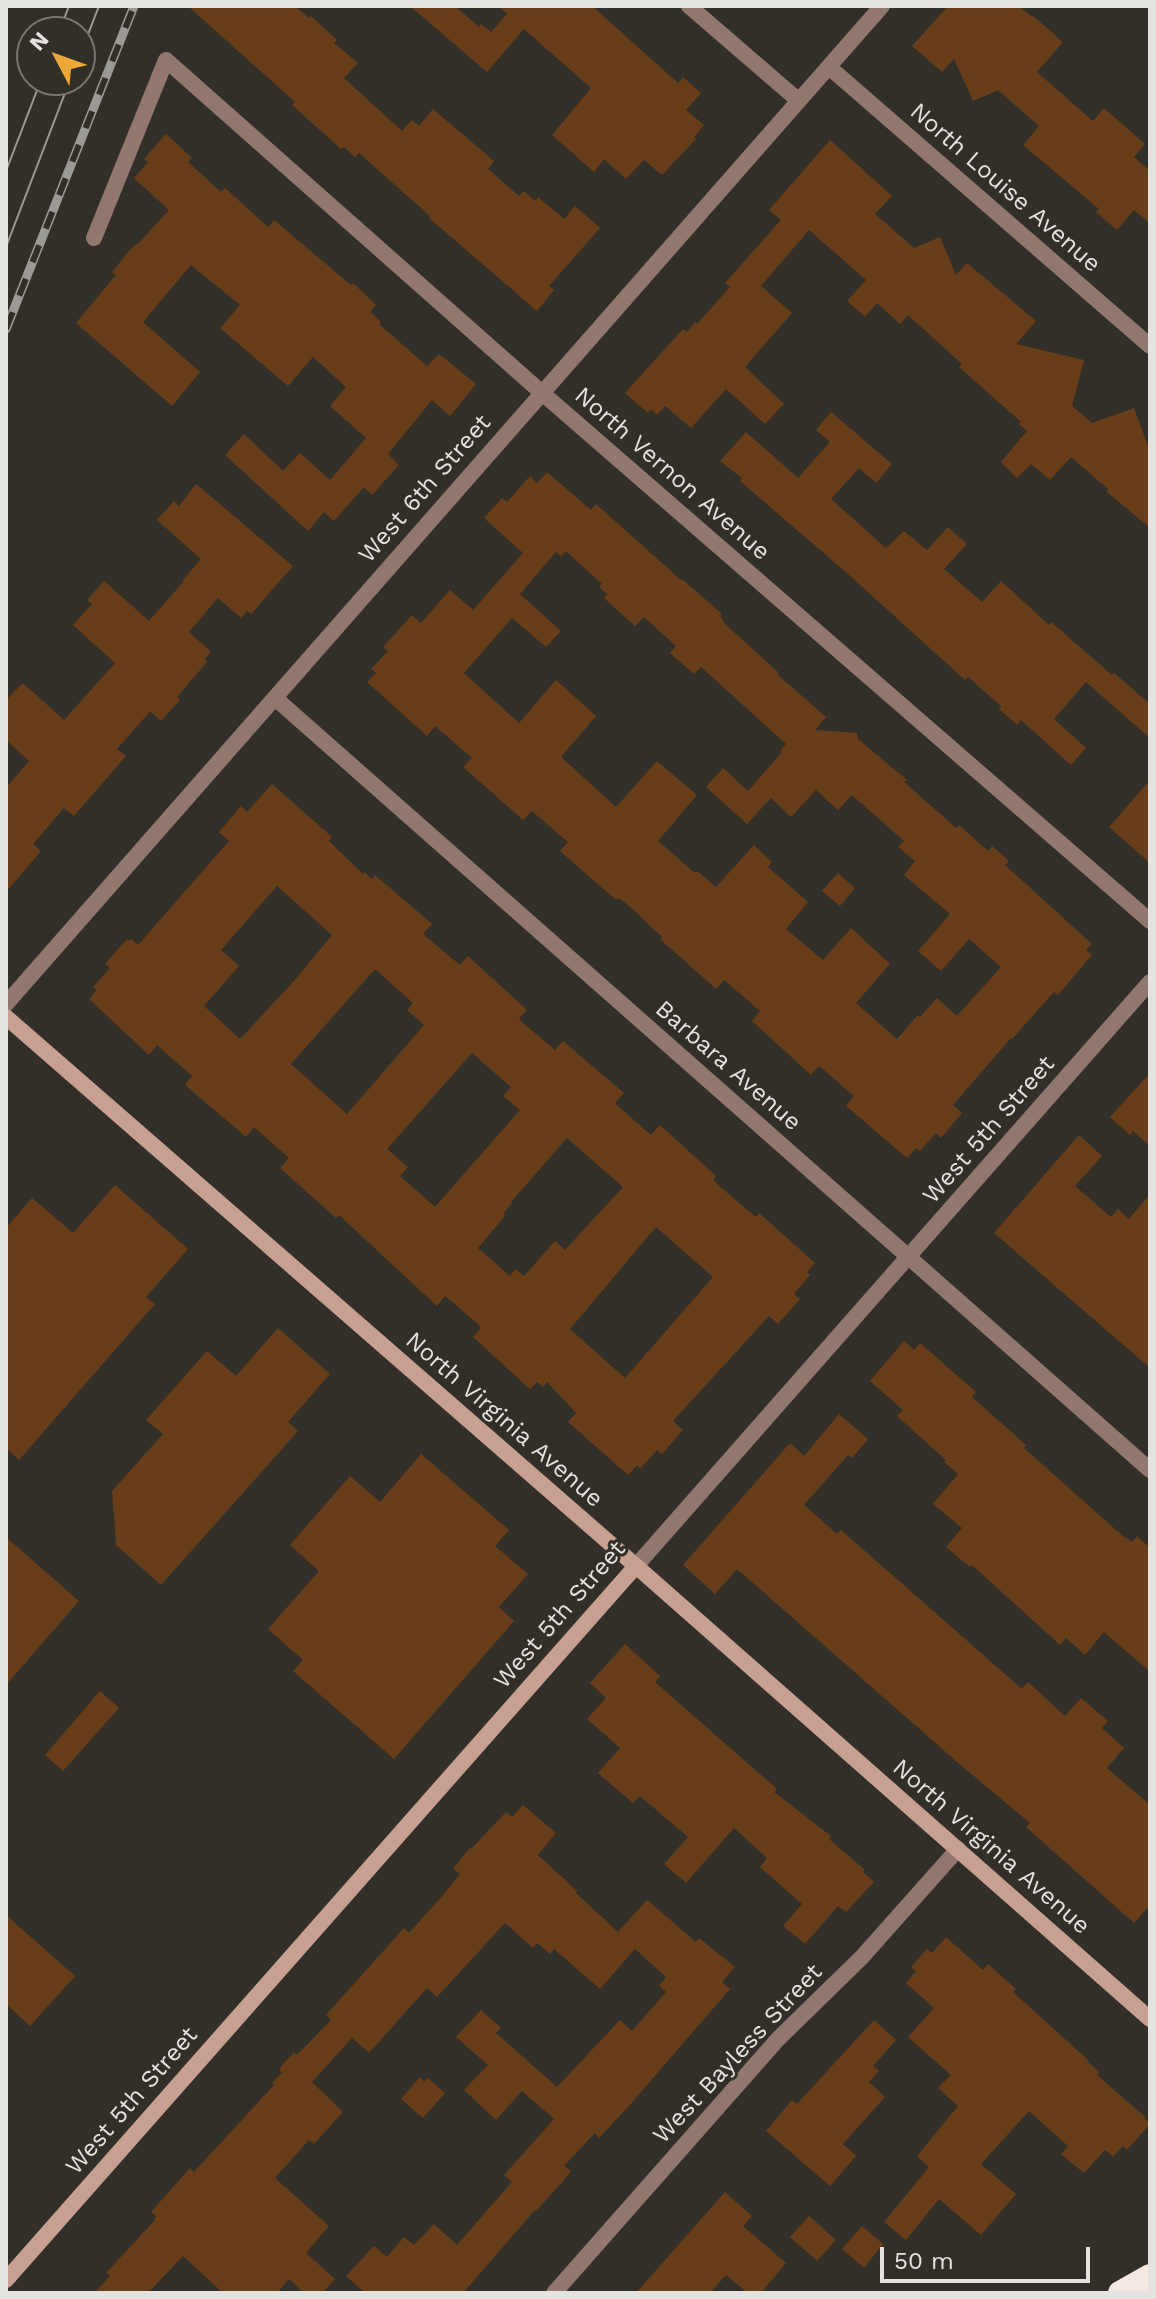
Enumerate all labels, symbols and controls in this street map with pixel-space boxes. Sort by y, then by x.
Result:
north arrow [16,16,96,96]
text: N [24,27,54,56]
street label: North Louise Avenue [904,97,1106,279]
street label: North Vernon Avenue [568,381,776,567]
street label: West 6th Street [353,409,497,569]
street label: Barbara Avenue [649,995,807,1137]
street label: West 5th Street [917,1050,1061,1210]
street label: North Virginia Avenue [399,1326,609,1514]
street label: West 5th Street [488,1535,632,1695]
street label: North Virginia Avenue [886,1753,1096,1941]
street label: West Bayless Street [647,1958,829,2150]
street label: West 5th Street [60,2021,204,2181]
scale bar [884,2231,1094,2281]
text: 50 m [894,2247,954,2275]

